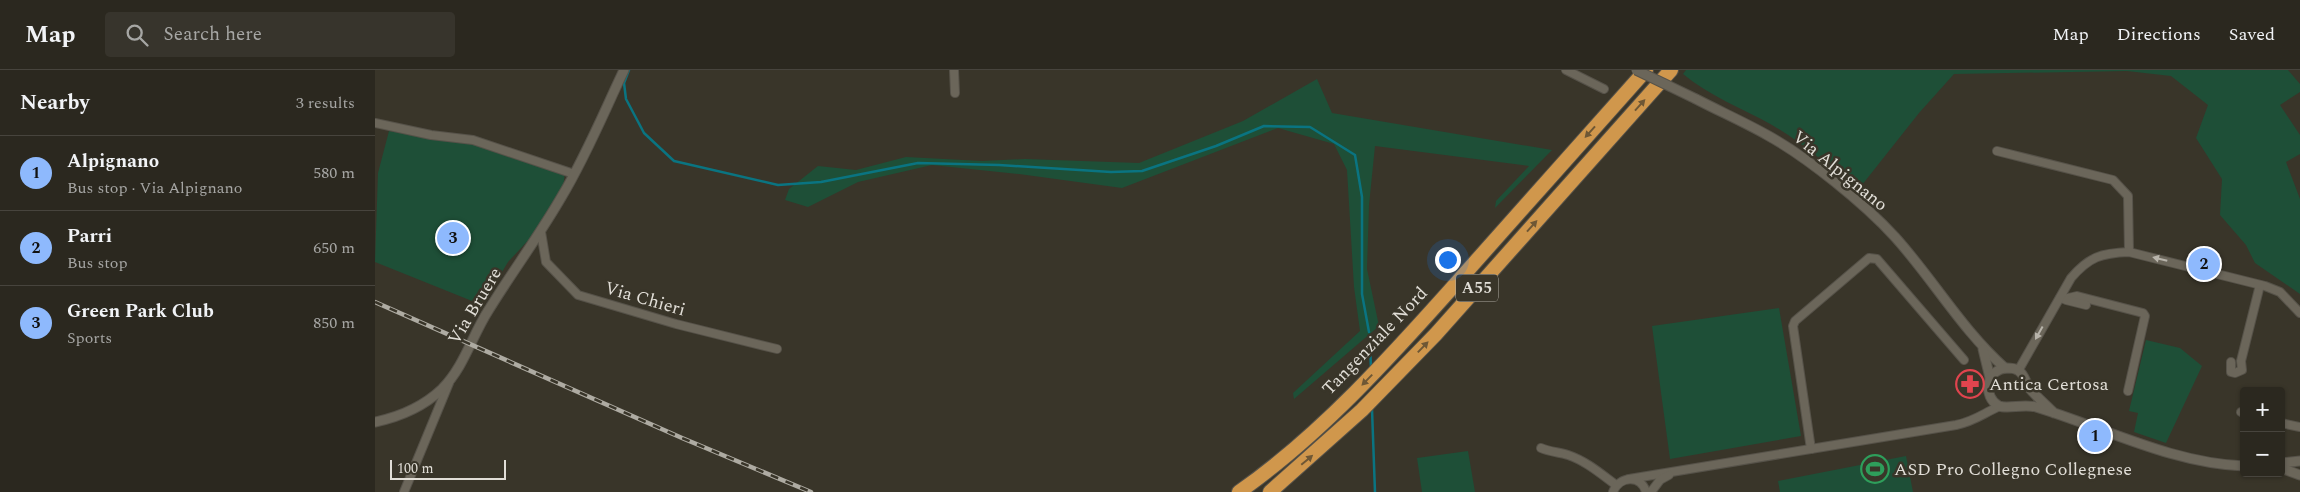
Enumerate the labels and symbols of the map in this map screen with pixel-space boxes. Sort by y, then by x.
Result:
one-way arrow [1634,99,1646,111]
street label: Via Alpignano [1787,124,1893,218]
one-way arrow [1585,126,1596,139]
pin: 3 [437,219,469,257]
one-way arrow [1526,221,1538,233]
pin: 2 [2188,245,2220,283]
your location [1435,247,1461,273]
one-way arrow [2152,255,2167,263]
street label: Via Bruere [441,262,509,350]
road number: A55 [1456,274,1498,302]
street label: Via Chieri [601,275,689,323]
street label: Tangenziale Nord [1316,280,1434,402]
one-way arrow [2035,327,2044,340]
one-way arrow [1417,342,1429,354]
pharmacy icon: Antica Certosa [1955,369,1985,399]
place label: Antica Certosa [1989,371,2109,398]
one-way arrow [1361,373,1373,385]
pin: 1 [2079,417,2111,455]
sports icon: ASD Pro Collegno Collegnese [1860,454,1890,484]
one-way arrow [1300,455,1313,466]
place label: ASD Pro Collegno Collegnese [1894,456,2132,483]
scale bar [390,457,506,480]

